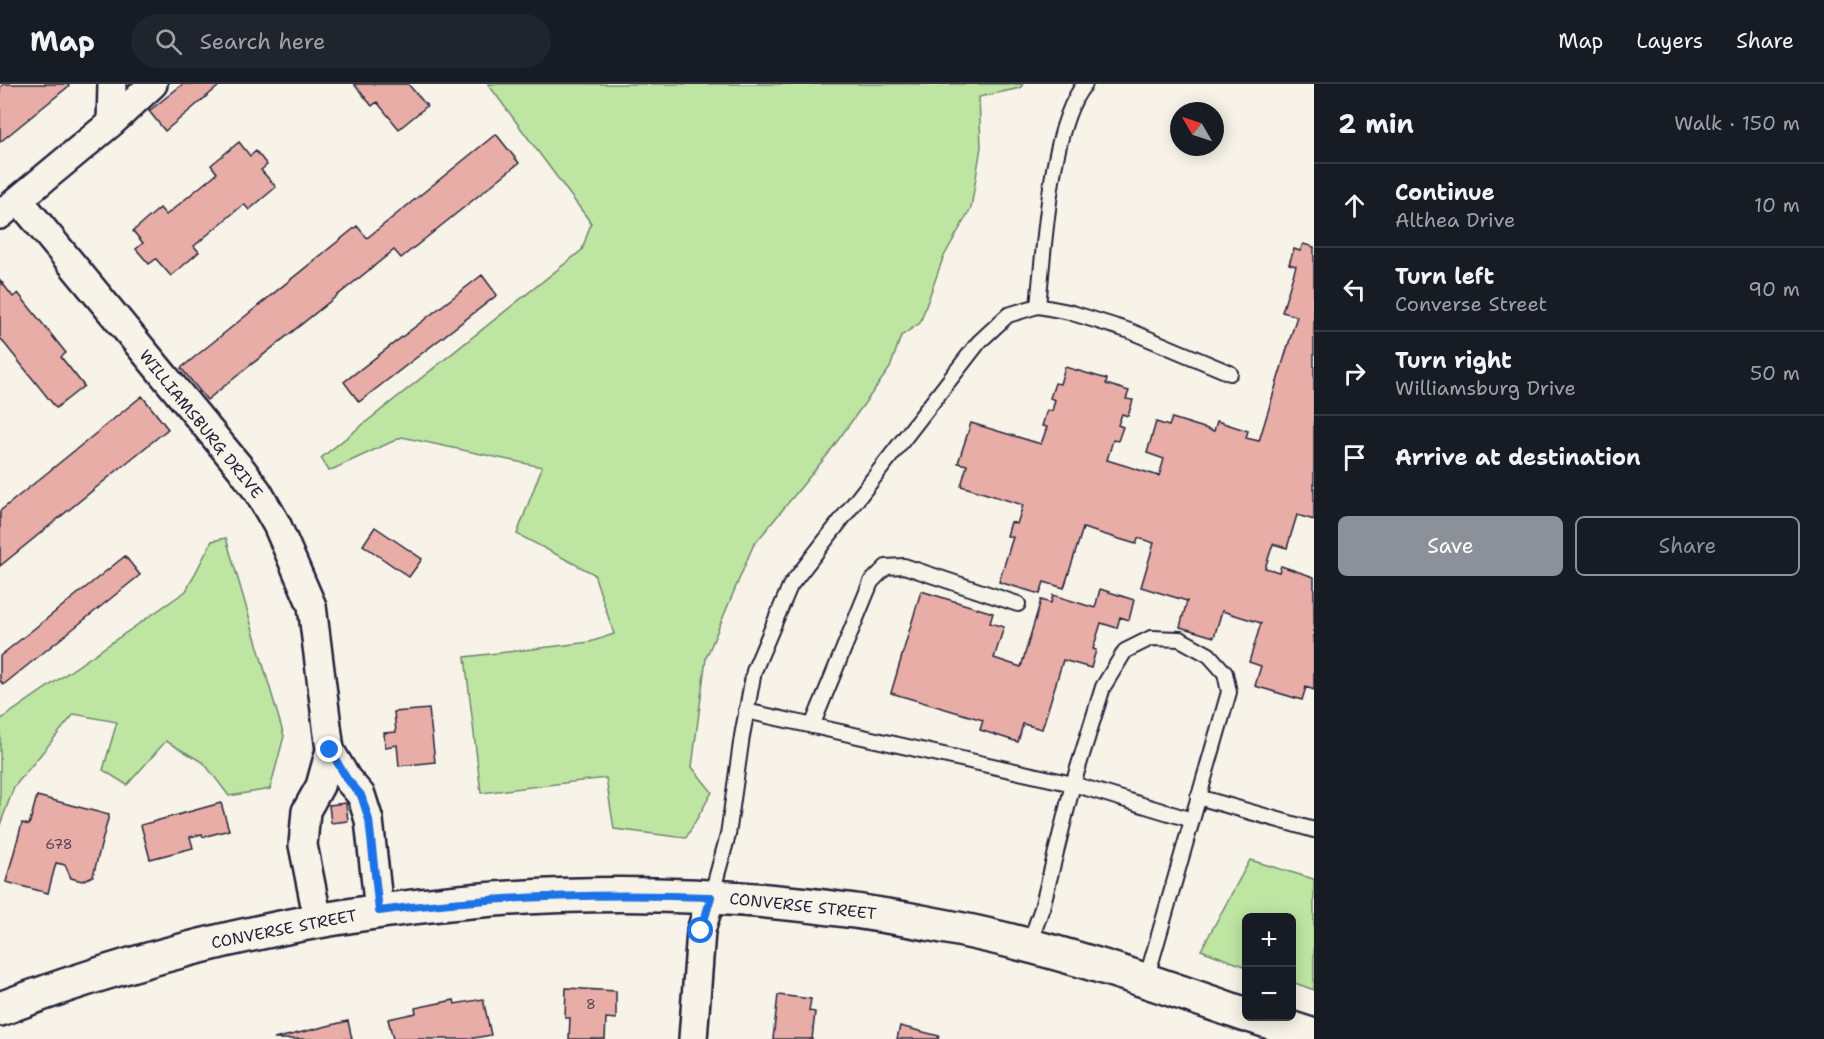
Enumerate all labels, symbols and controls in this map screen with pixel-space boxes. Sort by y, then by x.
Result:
search box [131,14,551,68]
text: Map [30,22,95,60]
icon: search [152,25,185,58]
text: Search here [200,27,325,56]
text: Map [1558,27,1603,55]
text: Layers [1636,27,1703,55]
text: Share [1736,27,1794,55]
north arrow [1170,102,1224,156]
text: 2 min [1338,106,1414,141]
text: Walk · 150 m [1674,110,1800,136]
text: Continue [1395,178,1495,207]
icon: ahead [1338,189,1371,222]
text: 10 m [1754,192,1800,218]
text: Althea Drive [1395,207,1515,233]
text: Turn left [1395,262,1494,291]
icon: left [1338,273,1371,306]
text: 90 m [1748,276,1800,302]
text: Converse Street [1395,291,1547,317]
street label: WILLIAMSBURG DRIVE [135,345,267,503]
text: Turn right [1395,346,1512,375]
icon: right [1338,357,1371,390]
text: 50 m [1750,360,1800,386]
text: Williamsburg Drive [1395,375,1576,401]
icon: arrive [1338,441,1371,474]
text: Arrive at destination [1395,443,1641,472]
button: Save [1338,516,1563,576]
button: Share [1575,516,1800,576]
route end [316,736,342,762]
house number: 678 [45,835,73,853]
street label: CONVERSE STREET [728,888,878,924]
street label: CONVERSE STREET [209,905,359,953]
map controls [1242,913,1296,1021]
button: + [1242,913,1296,967]
route start [687,917,713,943]
button: − [1242,967,1296,1021]
house number: 8 [586,995,596,1013]

